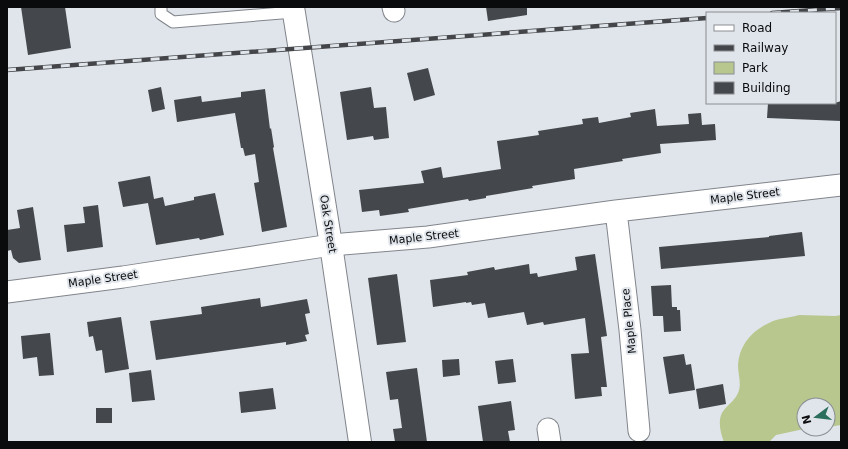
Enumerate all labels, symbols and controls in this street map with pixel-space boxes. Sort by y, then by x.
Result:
legend [706,12,836,104]
text: Road [742,21,772,35]
text: Railway [742,41,788,55]
text: Park [742,61,768,75]
text: Building [742,81,791,95]
street label: Maple Street [709,185,781,207]
street label: Oak Street [317,194,339,255]
street label: Maple Street [389,227,460,247]
street label: Maple Street [67,268,139,290]
street label: Maple Place [619,287,639,354]
north arrow [796,397,836,437]
text: N [799,413,814,426]

